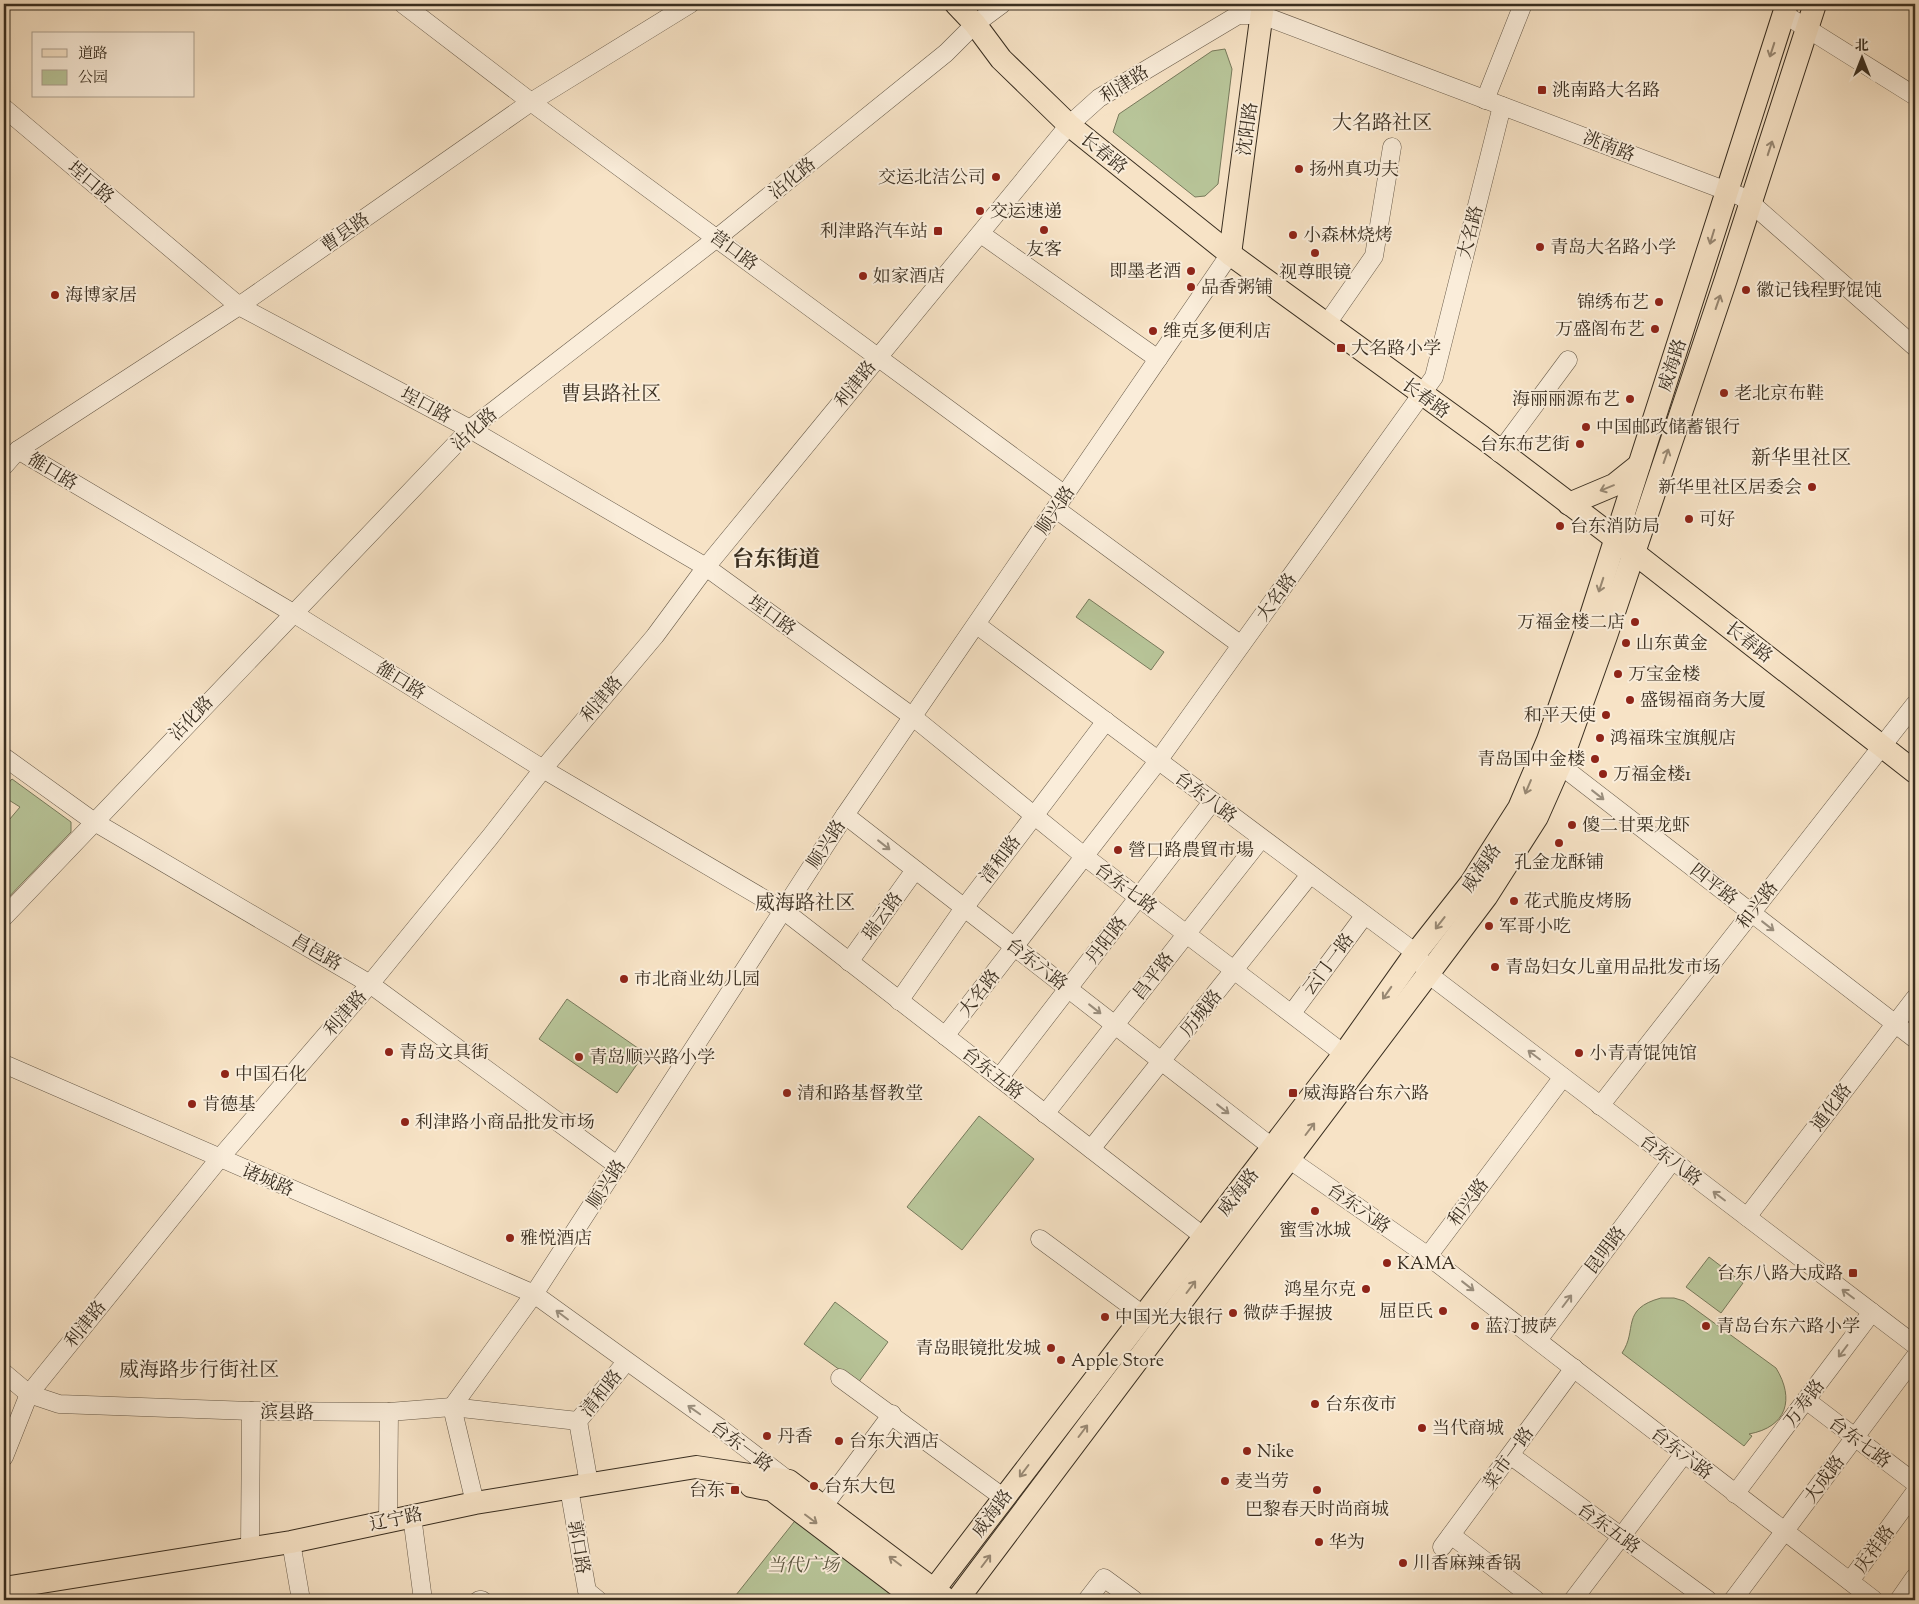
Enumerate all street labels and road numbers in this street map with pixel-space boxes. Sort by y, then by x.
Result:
street label: 利津路 [1095,60,1155,111]
street label: 沈阳路 [1232,101,1266,158]
street label: 洮南路 [1578,126,1638,170]
street label: 长春路 [1074,127,1132,182]
street label: 沾化路 [764,152,822,207]
street label: 埕口路 [61,156,119,211]
street label: 大名路 [1453,203,1491,262]
street label: 曹县路 [317,208,376,260]
street label: 营口路 [703,225,762,278]
street label: 威海路 [1653,336,1695,395]
street label: 利津路 [829,356,884,414]
street label: 长春路 [1395,373,1454,426]
street label: 埕口路 [395,383,455,431]
street label: 沾化路 [447,403,504,458]
street label: 雒口路 [22,448,82,498]
street label: 顺兴路 [1031,481,1083,541]
street label: 大名路 [1251,569,1304,628]
street label: 埕口路 [741,590,800,643]
street label: 长春路 [1718,617,1777,670]
street label: 雒口路 [370,656,430,707]
street label: 利津路 [575,671,630,729]
street label: 沾化路 [164,691,221,748]
street label: 台东八路 [1168,767,1241,831]
street label: 顺兴路 [802,815,853,875]
street label: 清和路 [975,831,1028,890]
street label: 威海路 [1457,840,1509,899]
street label: 台东七路 [1088,858,1161,922]
street label: 四平路 [1683,859,1742,912]
street label: 和兴路 [1732,877,1785,936]
street label: 瑞云路 [857,888,910,947]
street label: 丹阳路 [1081,912,1134,971]
street label: 昌邑路 [286,929,346,978]
street label: 云门一路 [1298,929,1362,1002]
street label: 台东六路 [999,933,1072,998]
street label: 昌平路 [1128,948,1181,1007]
street label: 大名路 [954,965,1007,1024]
street label: 利津路 [319,985,374,1043]
street label: 历城路 [1175,985,1230,1043]
street label: 台东五路 [955,1042,1028,1107]
street label: 通化路 [1806,1079,1859,1138]
street label: 台东八路 [1633,1130,1706,1194]
street label: 顺兴路 [582,1155,633,1215]
street label: 诸城路 [237,1159,297,1204]
street label: 威海路 [1213,1164,1266,1223]
street label: 和兴路 [1443,1174,1496,1233]
street label: 台东六路 [1321,1178,1395,1241]
street label: 昆明路 [1580,1222,1633,1281]
street label: 利津路 [59,1296,114,1354]
street label: 清和路 [575,1365,630,1423]
street label: 万寿路 [1779,1375,1832,1434]
street label: 滨县路 [260,1401,314,1427]
street label: 台东七路 [1822,1412,1895,1476]
street label: 台东一路 [704,1416,777,1480]
street label: 菜市一路 [1478,1422,1541,1496]
street label: 台东六路 [1644,1422,1717,1487]
street label: 大成路 [1799,1451,1852,1510]
street label: 威海路 [967,1485,1020,1544]
street label: 台东五路 [1571,1498,1645,1561]
street label: 辽宁路 [367,1503,426,1539]
street label: 郭口路 [560,1519,595,1576]
street label: 庆祥路 [1849,1521,1902,1580]

